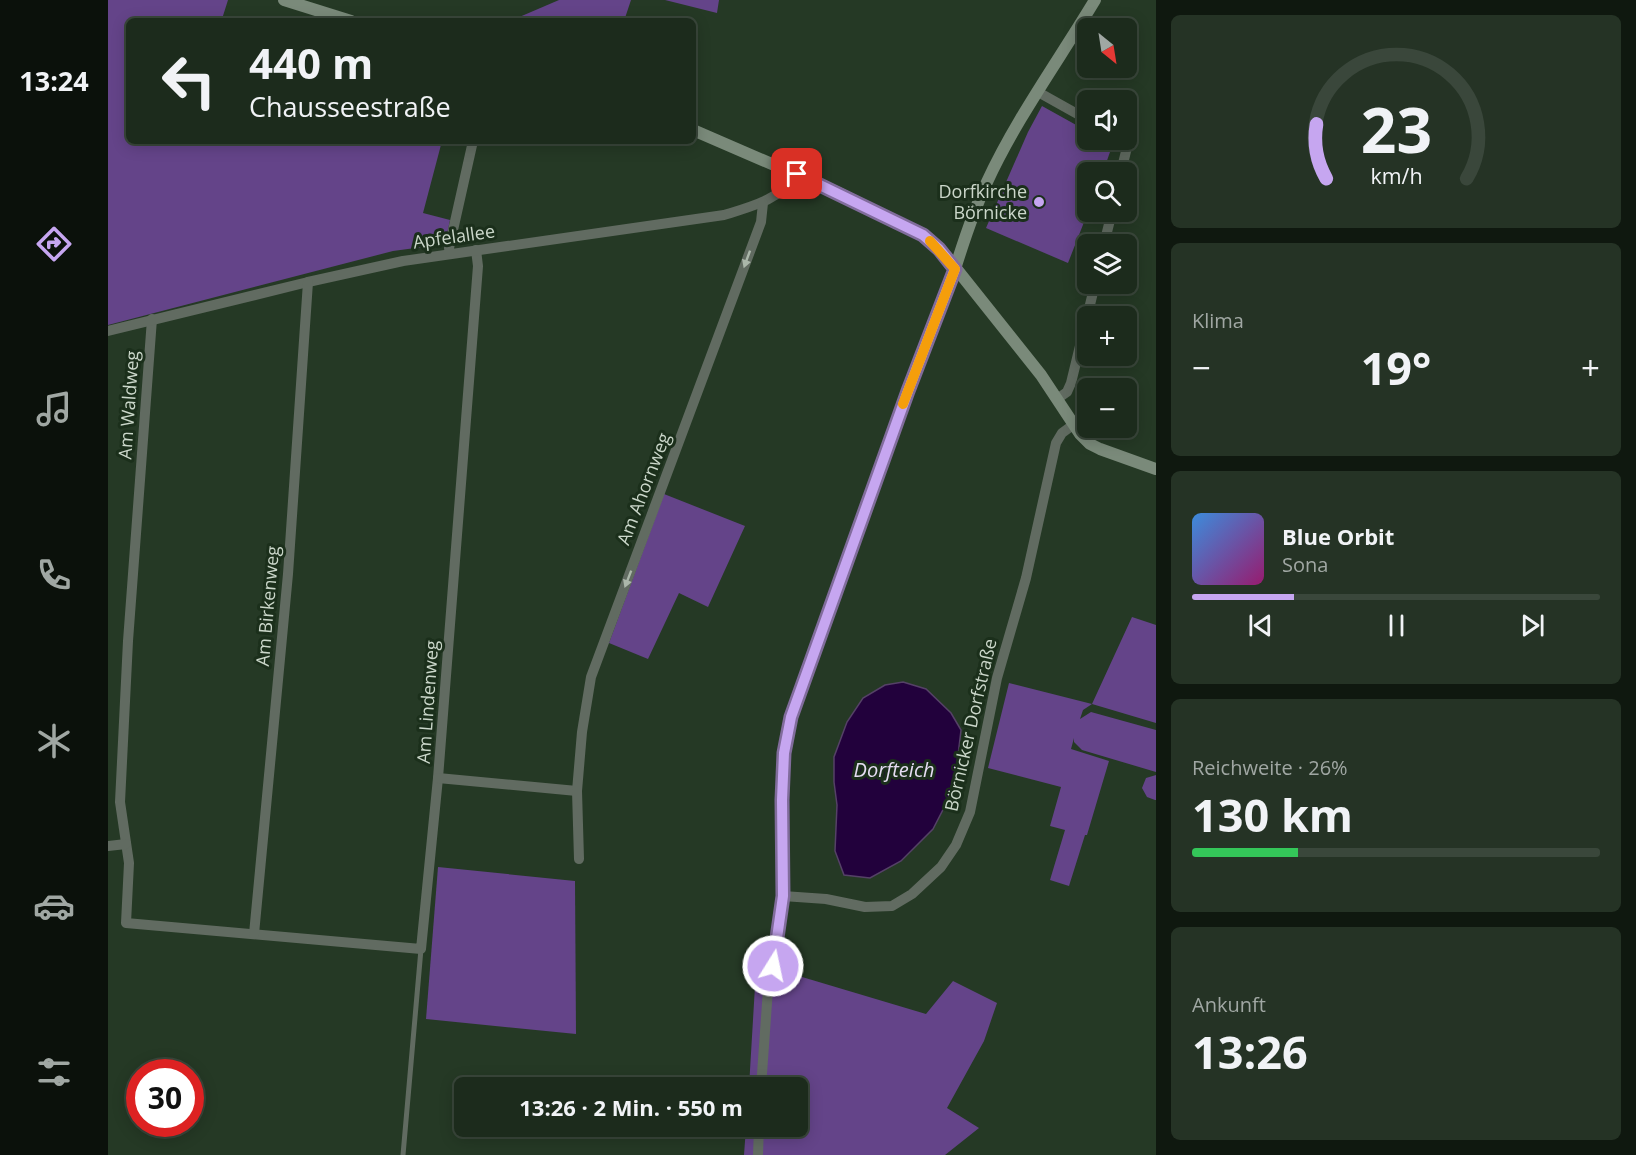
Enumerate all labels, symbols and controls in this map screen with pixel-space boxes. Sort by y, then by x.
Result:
north arrow [1077,18,1137,78]
map controls [1077,18,1137,438]
text: 440 m [249,34,373,91]
icon: left [150,42,228,120]
text: 13:24 [19,62,89,99]
text: 23 [1360,86,1432,171]
text: Chausseestraße [249,88,451,125]
button: sound [1077,90,1137,150]
pin [771,148,822,199]
icon: arrive [780,157,813,190]
text: km/h [1370,161,1422,190]
button: search [1077,162,1137,222]
place label: Dorfkirche Börnicke [939,179,1027,224]
marker: Dorfkirche Börnicke [1032,195,1046,209]
street label: Apfelallee [411,218,496,254]
icon: directions [33,223,75,265]
button: layers [1077,234,1137,294]
one-way arrow [742,250,752,268]
button: + [1077,306,1137,366]
text: Klima [1192,307,1244,334]
text: 19° [1361,337,1431,398]
text: − [1192,345,1211,390]
text: + [1581,345,1600,390]
street label: Am Waldweg [112,350,144,460]
button: − [1077,378,1137,438]
icon: music [33,388,75,430]
street label: Am Ahornweg [611,429,676,548]
text: Blue Orbit [1282,521,1394,551]
street label: Am Birkenweg [250,545,284,667]
text: Sona [1282,551,1328,578]
icon: phone [33,554,75,596]
one-way arrow [623,570,632,588]
icon: previous [1244,609,1277,642]
icon: pause [1380,609,1413,642]
icon: next [1516,609,1549,642]
street label: Börnicker Dorfstraße [938,636,1002,814]
street label: Am Lindenweg [411,639,443,764]
icon: climate [33,720,75,762]
text: Reichweite · 26% [1192,754,1348,781]
water label: Dorfteich [854,756,934,783]
text: 130 km [1192,784,1353,845]
icon: car [33,885,75,927]
position arrow [741,934,805,998]
text: Ankunft [1192,991,1266,1018]
text: 13:26 [1192,1021,1308,1082]
icon: filters [33,1051,75,1093]
speed limit sign: 30 [126,1059,204,1137]
text: 13:26 · 2 Min. · 550 m [519,1092,743,1122]

